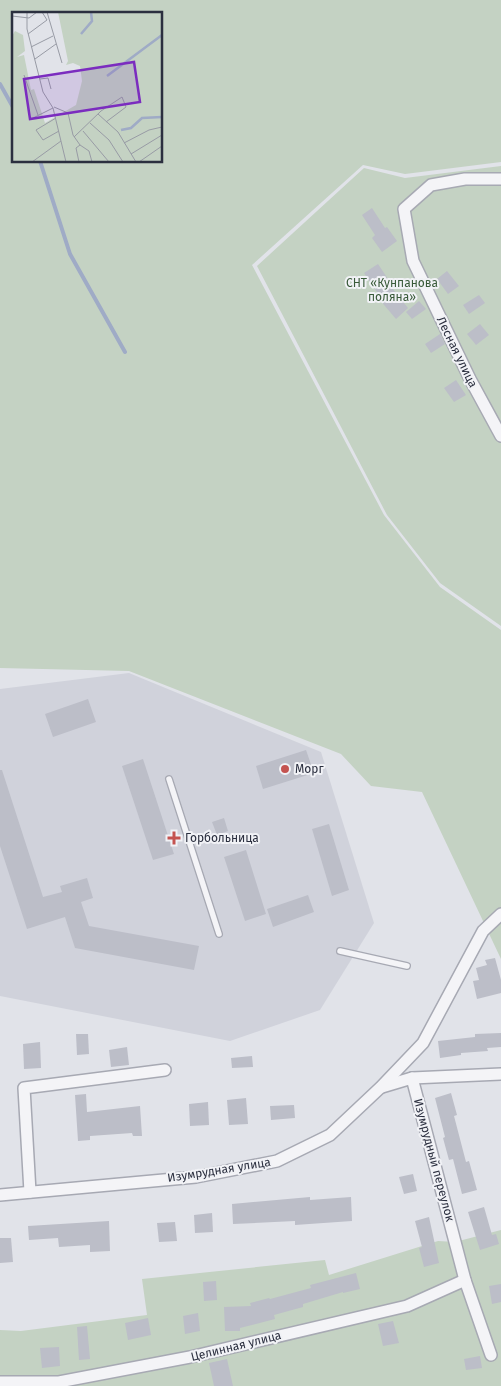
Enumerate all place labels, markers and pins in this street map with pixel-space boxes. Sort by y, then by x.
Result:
place label: Морг [295,762,324,776]
marker: Морг [279,763,291,775]
marker: Горбольница [167,831,181,845]
place label: Горбольница [185,831,259,845]

